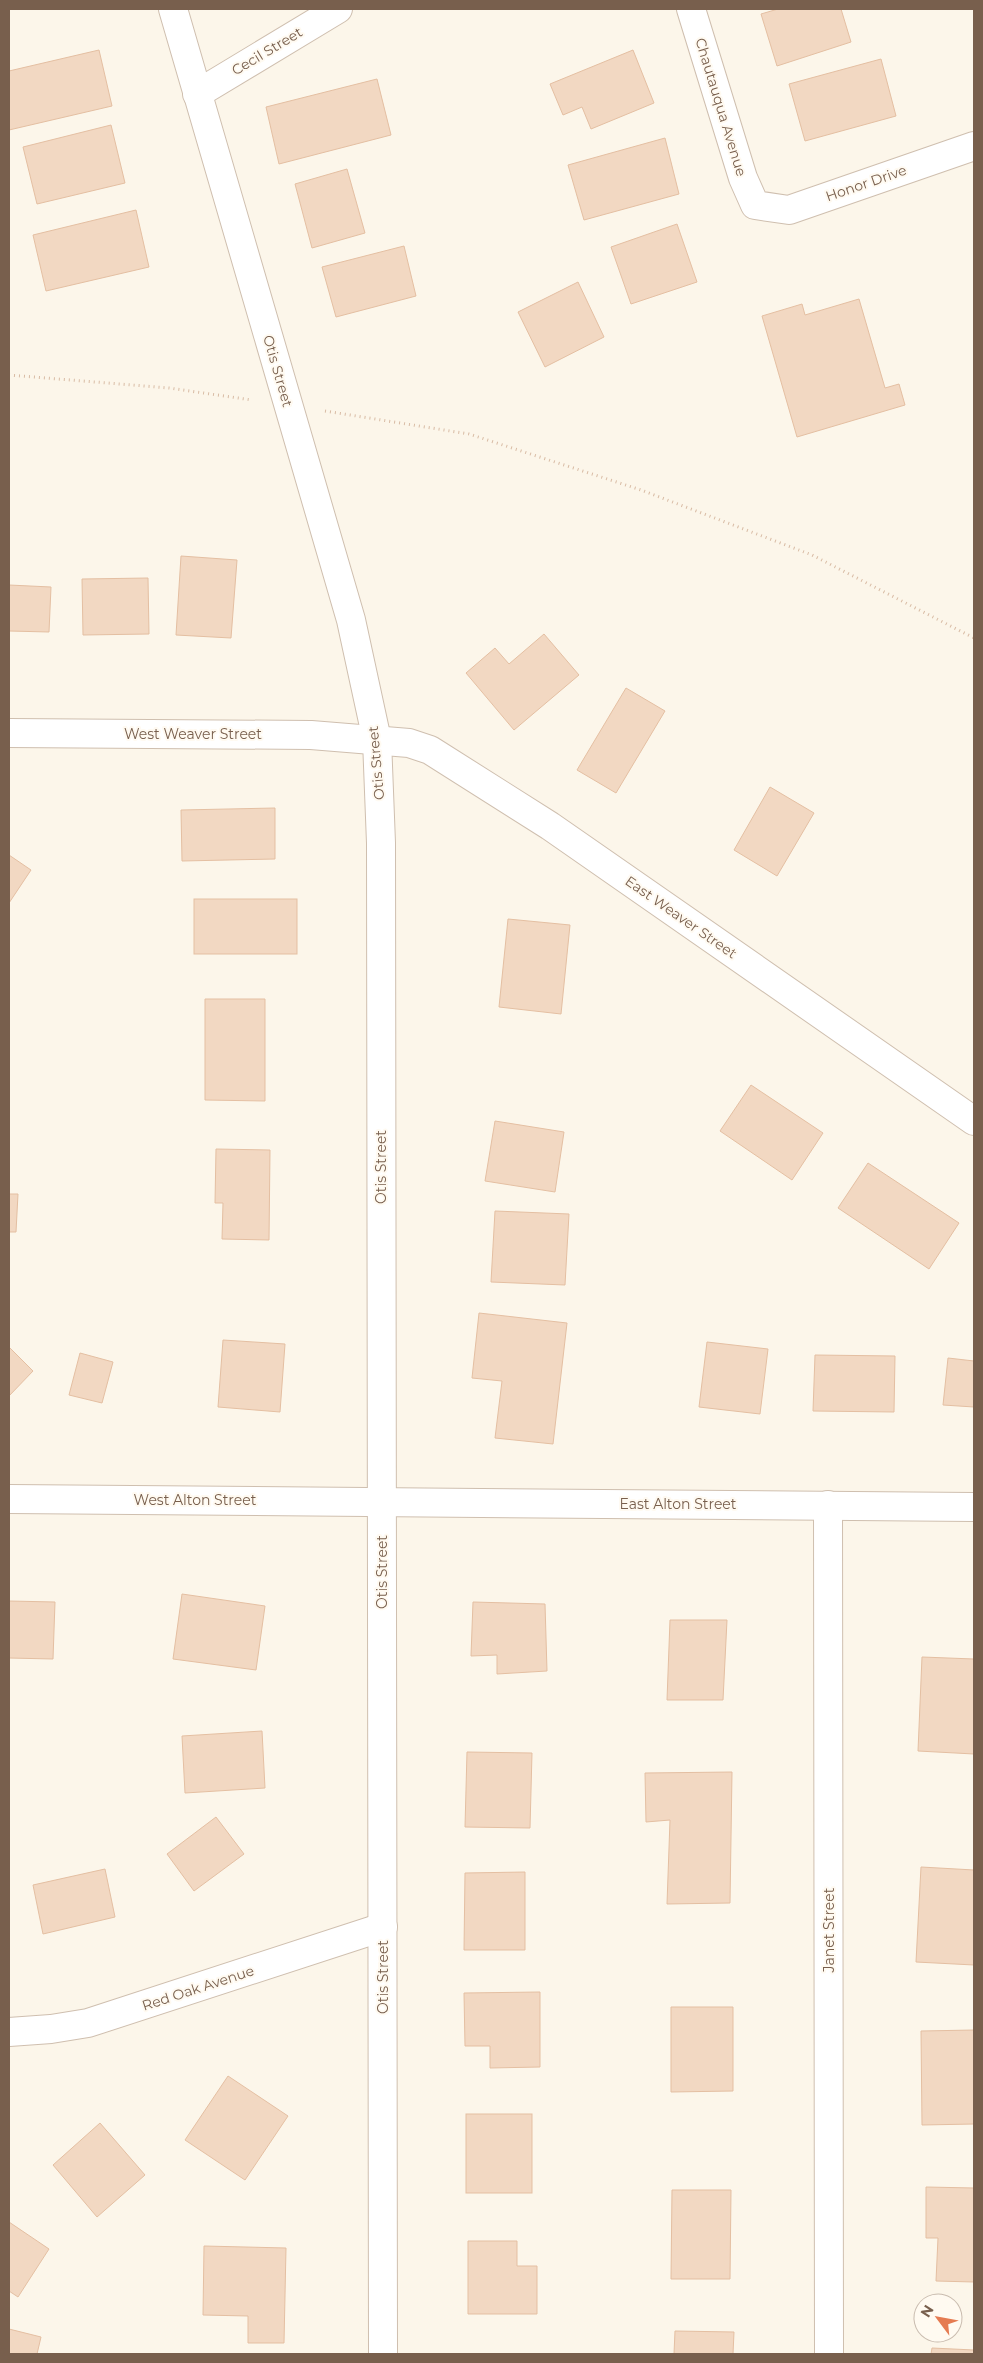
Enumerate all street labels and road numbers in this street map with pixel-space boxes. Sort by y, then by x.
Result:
street label: Cecil Street [228,23,306,79]
street label: Chautauqua Avenue [691,36,751,178]
street label: Honor Drive [823,161,909,205]
street label: Otis Street [259,333,297,409]
street label: West Weaver Street [124,725,262,743]
street label: Otis Street [364,725,388,801]
street label: East Weaver Street [622,872,741,962]
street label: Otis Street [372,1130,390,1204]
street label: West Alton Street [134,1491,257,1509]
street label: East Alton Street [619,1495,737,1513]
street label: Otis Street [373,1535,391,1609]
street label: Janet Street [820,1887,838,1973]
street label: Otis Street [374,1940,392,2014]
street label: Red Oak Avenue [140,1961,256,2015]

